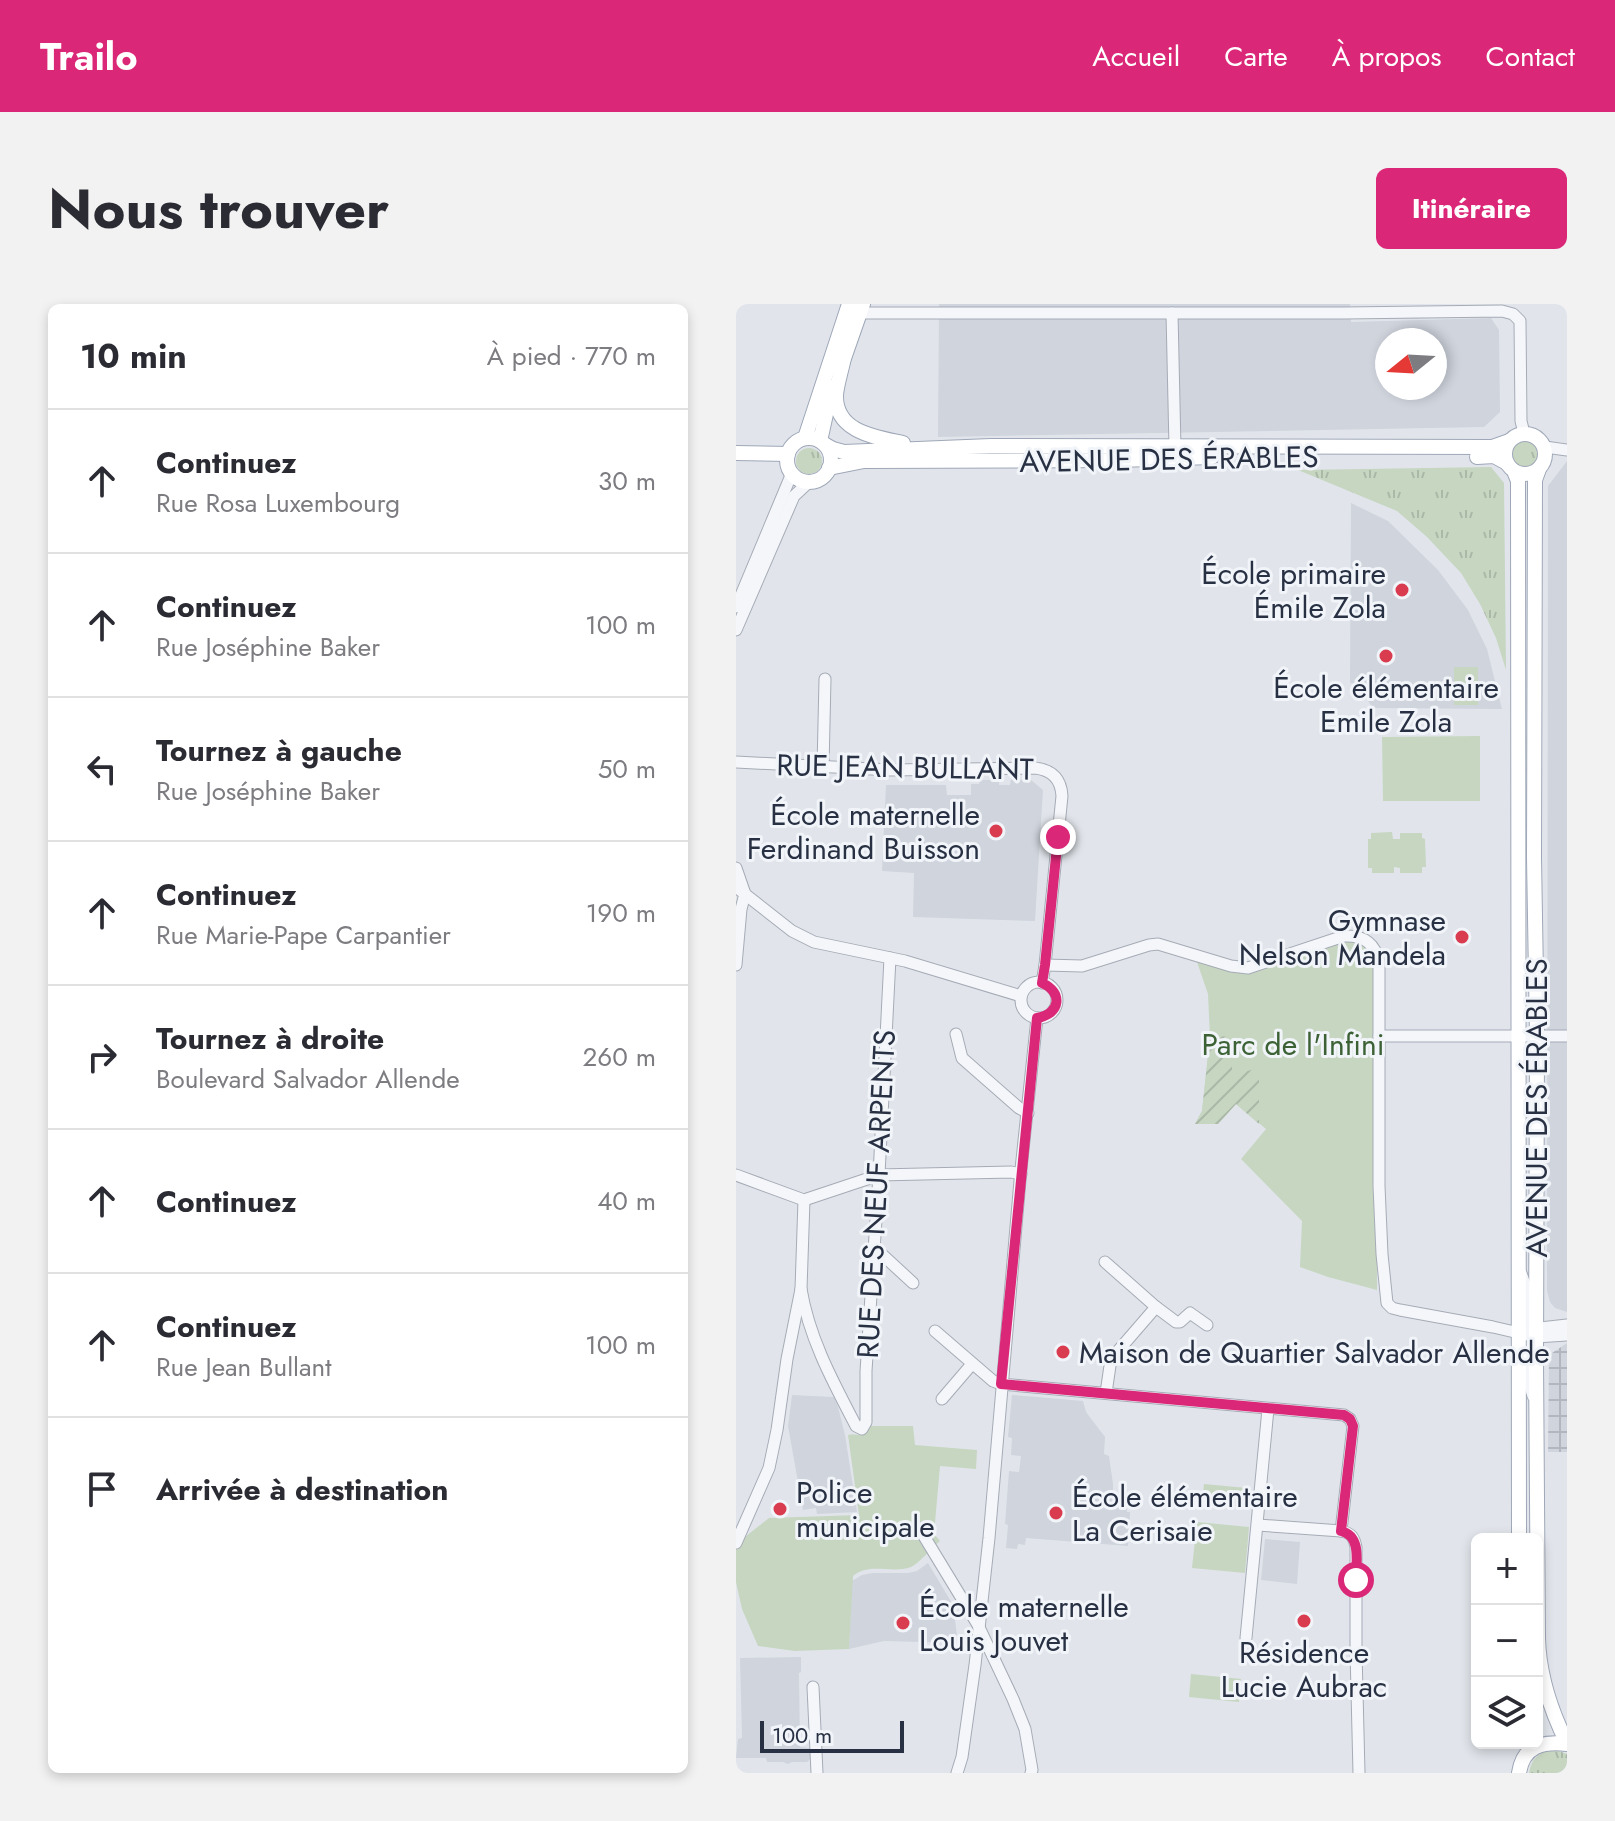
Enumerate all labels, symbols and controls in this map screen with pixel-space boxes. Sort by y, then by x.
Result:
text: Trailo [40,29,138,84]
text: Accueil [1092,36,1180,77]
text: Carte [1224,36,1288,77]
text: À propos [1332,36,1442,77]
text: Contact [1486,36,1575,77]
text: Nous trouver [48,168,389,249]
button: Itinéraire [1376,168,1567,249]
north arrow [1375,328,1447,400]
text: 10 min [80,332,187,381]
text: À pied · 770 m [487,337,656,375]
street label: AVENUE DES ÉRABLES [1019,435,1319,483]
text: Continuez [156,441,297,484]
icon: ahead [80,459,124,503]
text: 30 m [598,462,656,500]
text: Rue Rosa Luxembourg [156,484,400,522]
place label: École primaire Émile Zola [1201,552,1386,629]
marker: École primaire Émile Zola [1393,581,1411,599]
text: Continuez [156,585,297,628]
icon: ahead [80,603,124,647]
text: 100 m [585,606,656,644]
text: Rue Joséphine Baker [156,628,380,666]
marker: École élémentaire Emile Zola [1377,647,1395,665]
place label: École élémentaire Emile Zola [1273,666,1499,743]
text: Tournez à gauche [156,729,402,772]
street label: RUE JEAN BULLANT [776,743,1034,791]
icon: left [80,747,124,791]
text: 50 m [598,750,656,788]
text: Rue Joséphine Baker [156,772,380,810]
place label: École maternelle Ferdinand Buisson [747,793,980,870]
route end [1040,819,1076,855]
marker: École maternelle Ferdinand Buisson [987,822,1005,840]
text: Continuez [156,873,297,916]
icon: ahead [80,891,124,935]
text: 190 m [586,894,656,932]
place label: Gymnase Nelson Mandela [1239,899,1446,976]
text: Rue Marie-Pape Carpantier [156,916,451,954]
marker: Gymnase Nelson Mandela [1453,928,1471,946]
street label: AVENUE DES ÉRABLES [1515,958,1558,1258]
text: Tournez à droite [156,1017,384,1060]
park label: Parc de l'Infini [1201,1023,1385,1066]
street label: RUE DES NEUF ARPENTS [846,1029,906,1359]
icon: right [80,1035,124,1079]
text: 260 m [583,1038,656,1076]
text: Boulevard Salvador Allende [156,1060,460,1098]
icon: ahead [80,1179,124,1223]
text: Continuez [156,1180,297,1223]
text: 40 m [597,1182,656,1220]
text: Continuez [156,1305,297,1348]
icon: ahead [80,1323,124,1367]
text: 100 m [585,1326,656,1364]
place label: Maison de Quartier Salvador Allende [1079,1331,1550,1374]
marker: Maison de Quartier Salvador Allende [1054,1343,1072,1361]
text: Rue Jean Bullant [156,1348,332,1386]
icon: arrive [80,1467,124,1511]
text: Arrivée à destination [156,1468,448,1511]
place label: Police municipale [796,1471,935,1548]
place label: École élémentaire La Cerisaie [1072,1475,1298,1552]
marker: Police municipale [771,1500,789,1518]
marker: École élémentaire La Cerisaie [1047,1504,1065,1522]
map controls [1471,1533,1543,1749]
button: + [1471,1533,1543,1605]
route start [1338,1562,1374,1598]
place label: École maternelle Louis Jouvet [919,1585,1129,1662]
button: − [1471,1605,1543,1677]
marker: Résidence Lucie Aubrac [1295,1612,1313,1630]
marker: École maternelle Louis Jouvet [894,1614,912,1632]
place label: Résidence Lucie Aubrac [1221,1631,1387,1708]
button: layers [1471,1677,1543,1749]
scale bar [760,1717,904,1753]
text: 100 m [772,1719,832,1751]

